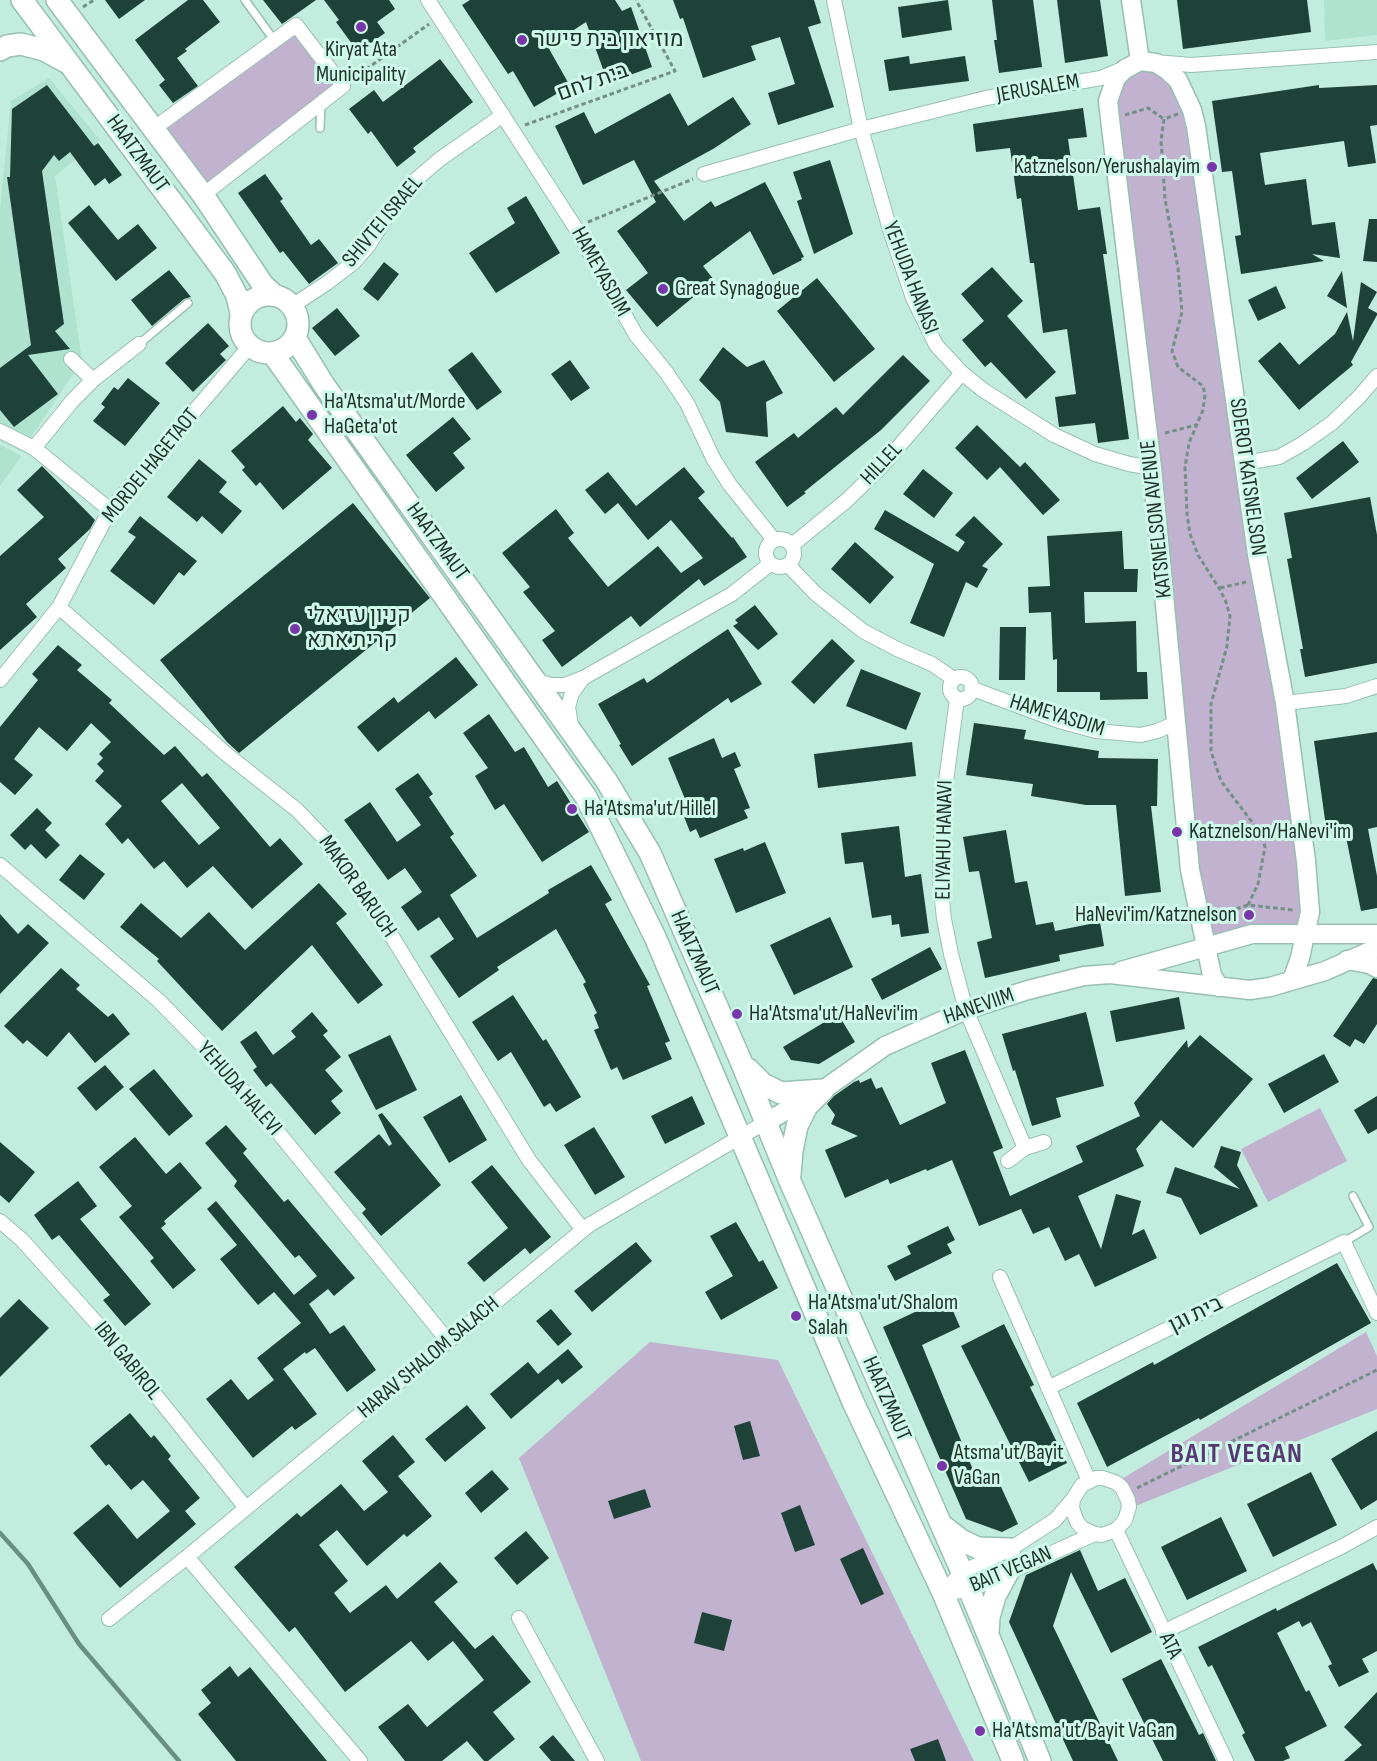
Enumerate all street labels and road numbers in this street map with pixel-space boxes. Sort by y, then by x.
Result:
street label: בית לחם [554,58,632,108]
street label: JERUSALEM [995,69,1081,109]
street label: HAATZMAUT [100,110,174,198]
street label: SHIVTEI ISRAEL [337,171,429,273]
street label: YEHUDA HANASI [876,218,944,338]
street label: HAMEYASDIM [565,223,635,321]
street label: SDEROT KATSNELSON [1223,397,1271,557]
street label: MORDEI HAGETAOT [97,404,205,528]
street label: HILLEL [856,437,908,491]
street label: KATSNELSON AVENUE [1136,439,1178,599]
street label: HAATZMAUT [400,498,474,586]
street label: HAMEYASDIM [1006,689,1108,743]
street label: ELIYAHU HANAVI [931,780,959,900]
street label: MAKOR BARUCH [312,831,402,943]
street label: HAATZMAUT [664,907,724,999]
street label: HANEVIIM [940,983,1018,1031]
street label: YEHUDA HALEVI [191,1037,287,1141]
street label: HARAV SHALOM SALACH [353,1291,505,1425]
street label: בית וגן [1165,1291,1227,1339]
street label: IBN GABIROL [88,1317,166,1405]
street label: HAATZMAUT [856,1353,916,1445]
street label: BAIT VEGAN [966,1541,1056,1599]
street label: ATA [1152,1629,1188,1663]

